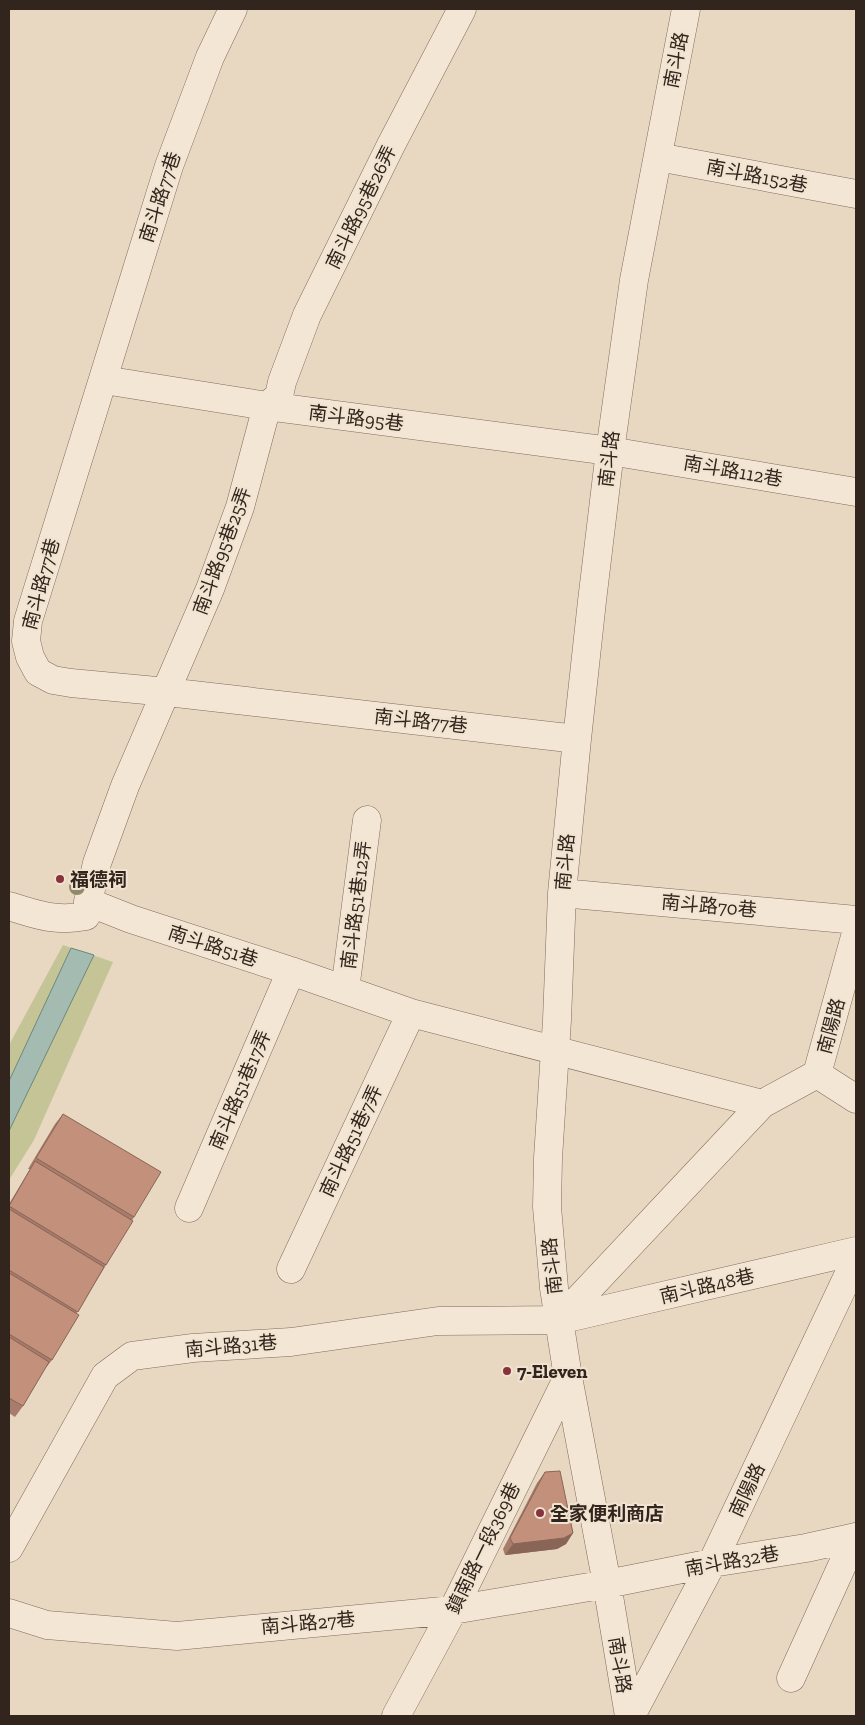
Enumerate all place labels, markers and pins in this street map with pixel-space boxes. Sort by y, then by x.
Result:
place label: 福德祠 [70,868,127,891]
marker: 福德祠 [54,873,66,885]
place label: 7-Eleven [517,1360,588,1383]
marker: 7-Eleven [501,1365,513,1377]
place label: 全家便利商店 [550,1502,664,1525]
marker: 全家便利商店 [534,1507,546,1519]

